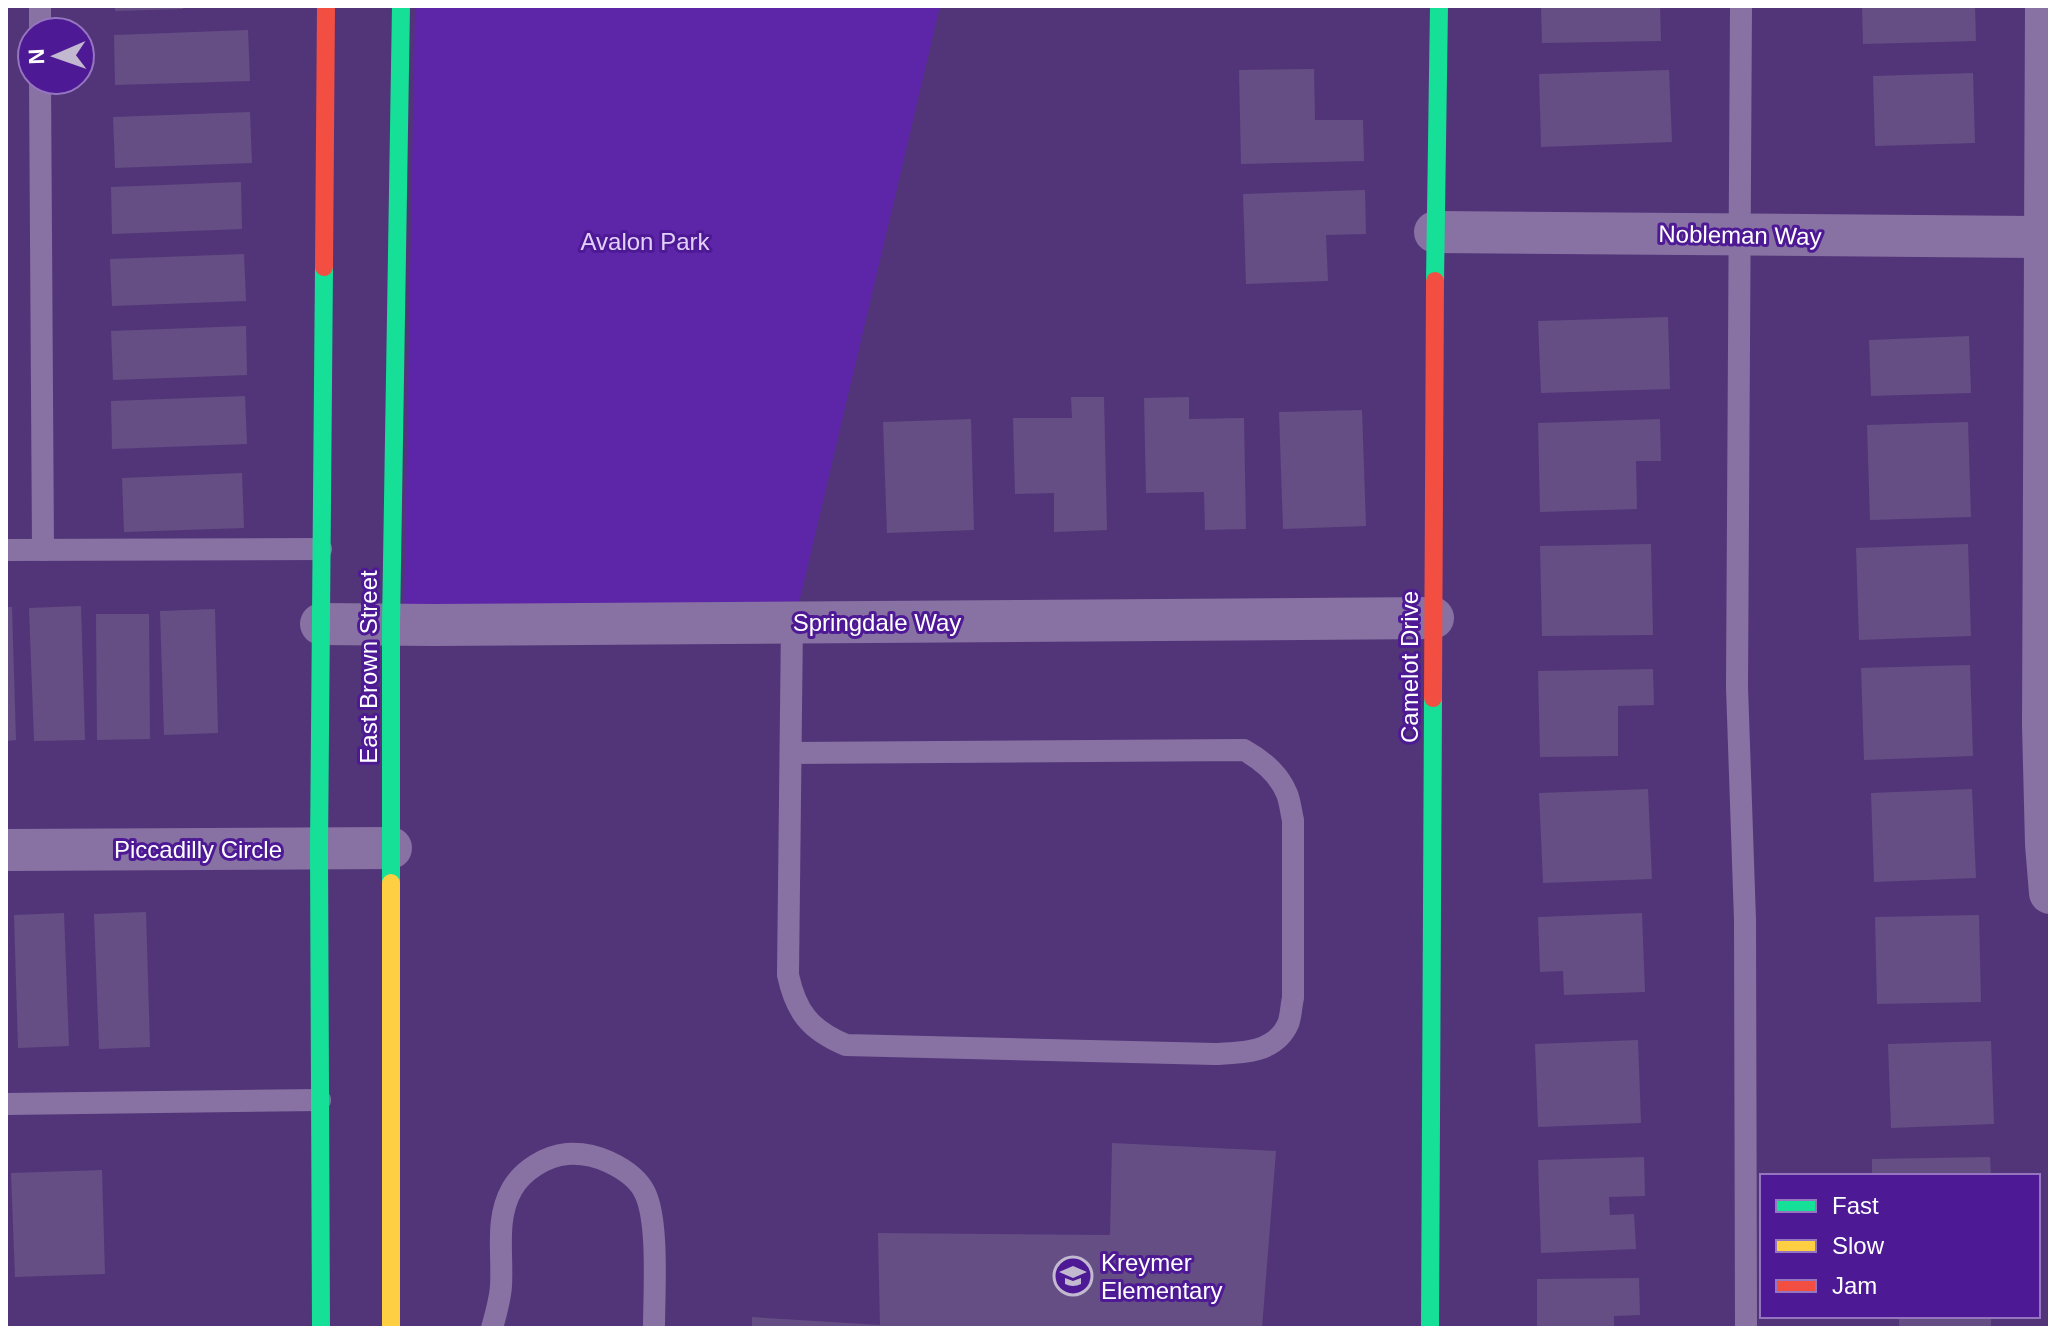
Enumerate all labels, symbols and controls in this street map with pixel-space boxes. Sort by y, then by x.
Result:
north arrow [16,16,96,96]
text: N [24,48,49,65]
street label: Nobleman Way [1658,220,1822,250]
park label: Avalon Park [581,228,710,255]
street label: East Brown Street [355,570,382,764]
street label: Camelot Drive [1396,591,1423,743]
street label: Springdale Way [793,609,961,636]
street label: Piccadilly Circle [114,836,282,863]
legend [1760,1174,2040,1318]
text: Fast [1832,1192,1879,1219]
text: Slow [1832,1232,1885,1259]
place label: Kreymer Elementary [1101,1249,1222,1304]
school or university icon: Kreymer Elementary [1052,1255,1094,1297]
text: Jam [1832,1272,1877,1299]

